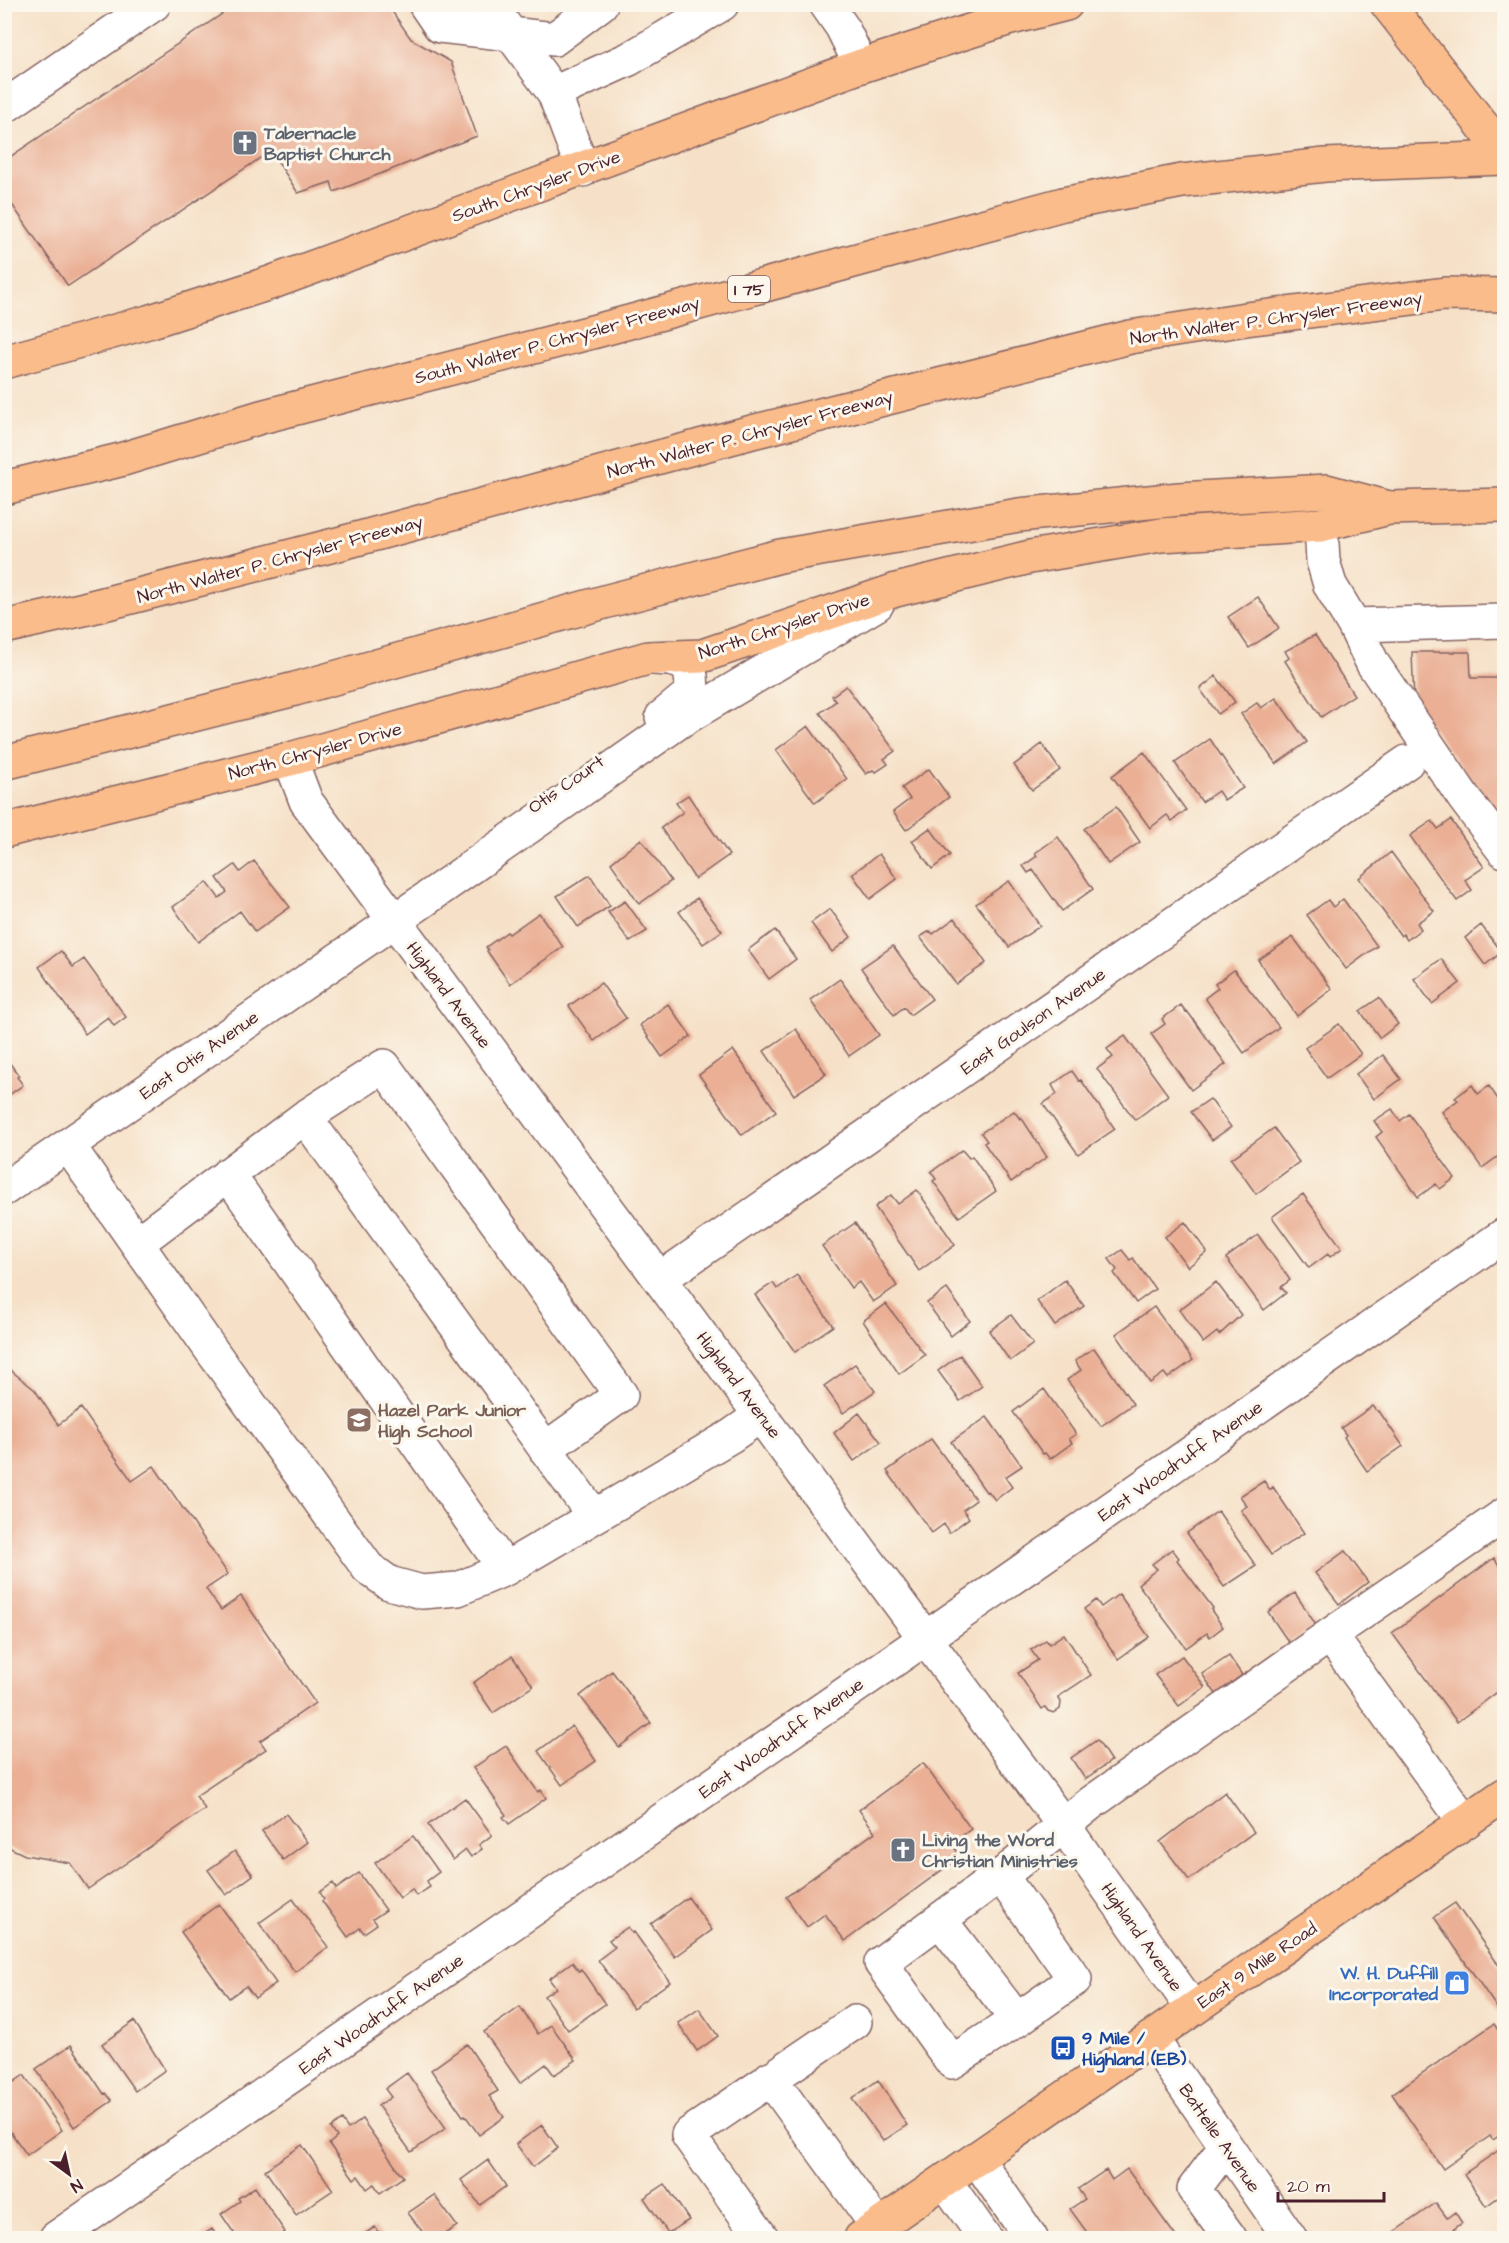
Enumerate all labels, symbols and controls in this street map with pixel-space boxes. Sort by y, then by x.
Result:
place label: Tabernacle Baptist Church [263,121,392,167]
church icon: Tabernacle Baptist Church [230,128,260,158]
street label: South Chrysler Drive [448,144,625,230]
road number: I 75 [728,276,770,302]
street label: North Walter P. Chrysler Freeway [1128,286,1424,352]
street label: South Walter P. Chrysler Freeway [412,290,703,392]
street label: North Walter P. Chrysler Freeway [605,384,896,486]
street label: North Walter P. Chrysler Freeway [135,509,426,611]
street label: North Chrysler Drive [695,587,873,667]
street label: North Chrysler Drive [226,716,405,788]
street label: Otis Court [523,749,610,820]
street label: Highland Avenue [399,937,497,1055]
street label: East Goulson Avenue [956,962,1111,1081]
street label: East Otis Avenue [135,1005,264,1106]
street label: Highland Avenue [689,1327,787,1445]
street label: East Woodruff Avenue [1093,1395,1268,1528]
place label: Hazel Park Junior High School [378,1398,526,1445]
school or university icon: Hazel Park Junior High School [344,1405,374,1435]
street label: East Woodruff Avenue [694,1672,869,1805]
place label: Living the Word Christian Ministries [922,1828,1078,1874]
church icon: Living the Word Christian Ministries [888,1835,918,1865]
street label: Highland Avenue [1094,1878,1189,1998]
street label: East 9 Mile Road [1192,1916,1322,2015]
street label: East Woodruff Avenue [294,1948,469,2081]
place label: W. H. Duffill Incorporated [1329,1961,1439,2007]
shop icon: W. H. Duffill Incorporated [1442,1968,1472,1998]
place label: 9 Mile / Highland (EB) [1082,2026,1187,2073]
bus stop icon: 9 Mile / Highland (EB) [1048,2033,1078,2063]
street label: Battelle Avenue [1173,2079,1266,2198]
north arrow [39,2144,99,2204]
scale bar [1278,2165,1384,2203]
text: N [66,2174,87,2198]
text: 20 m [1287,2174,1330,2199]

